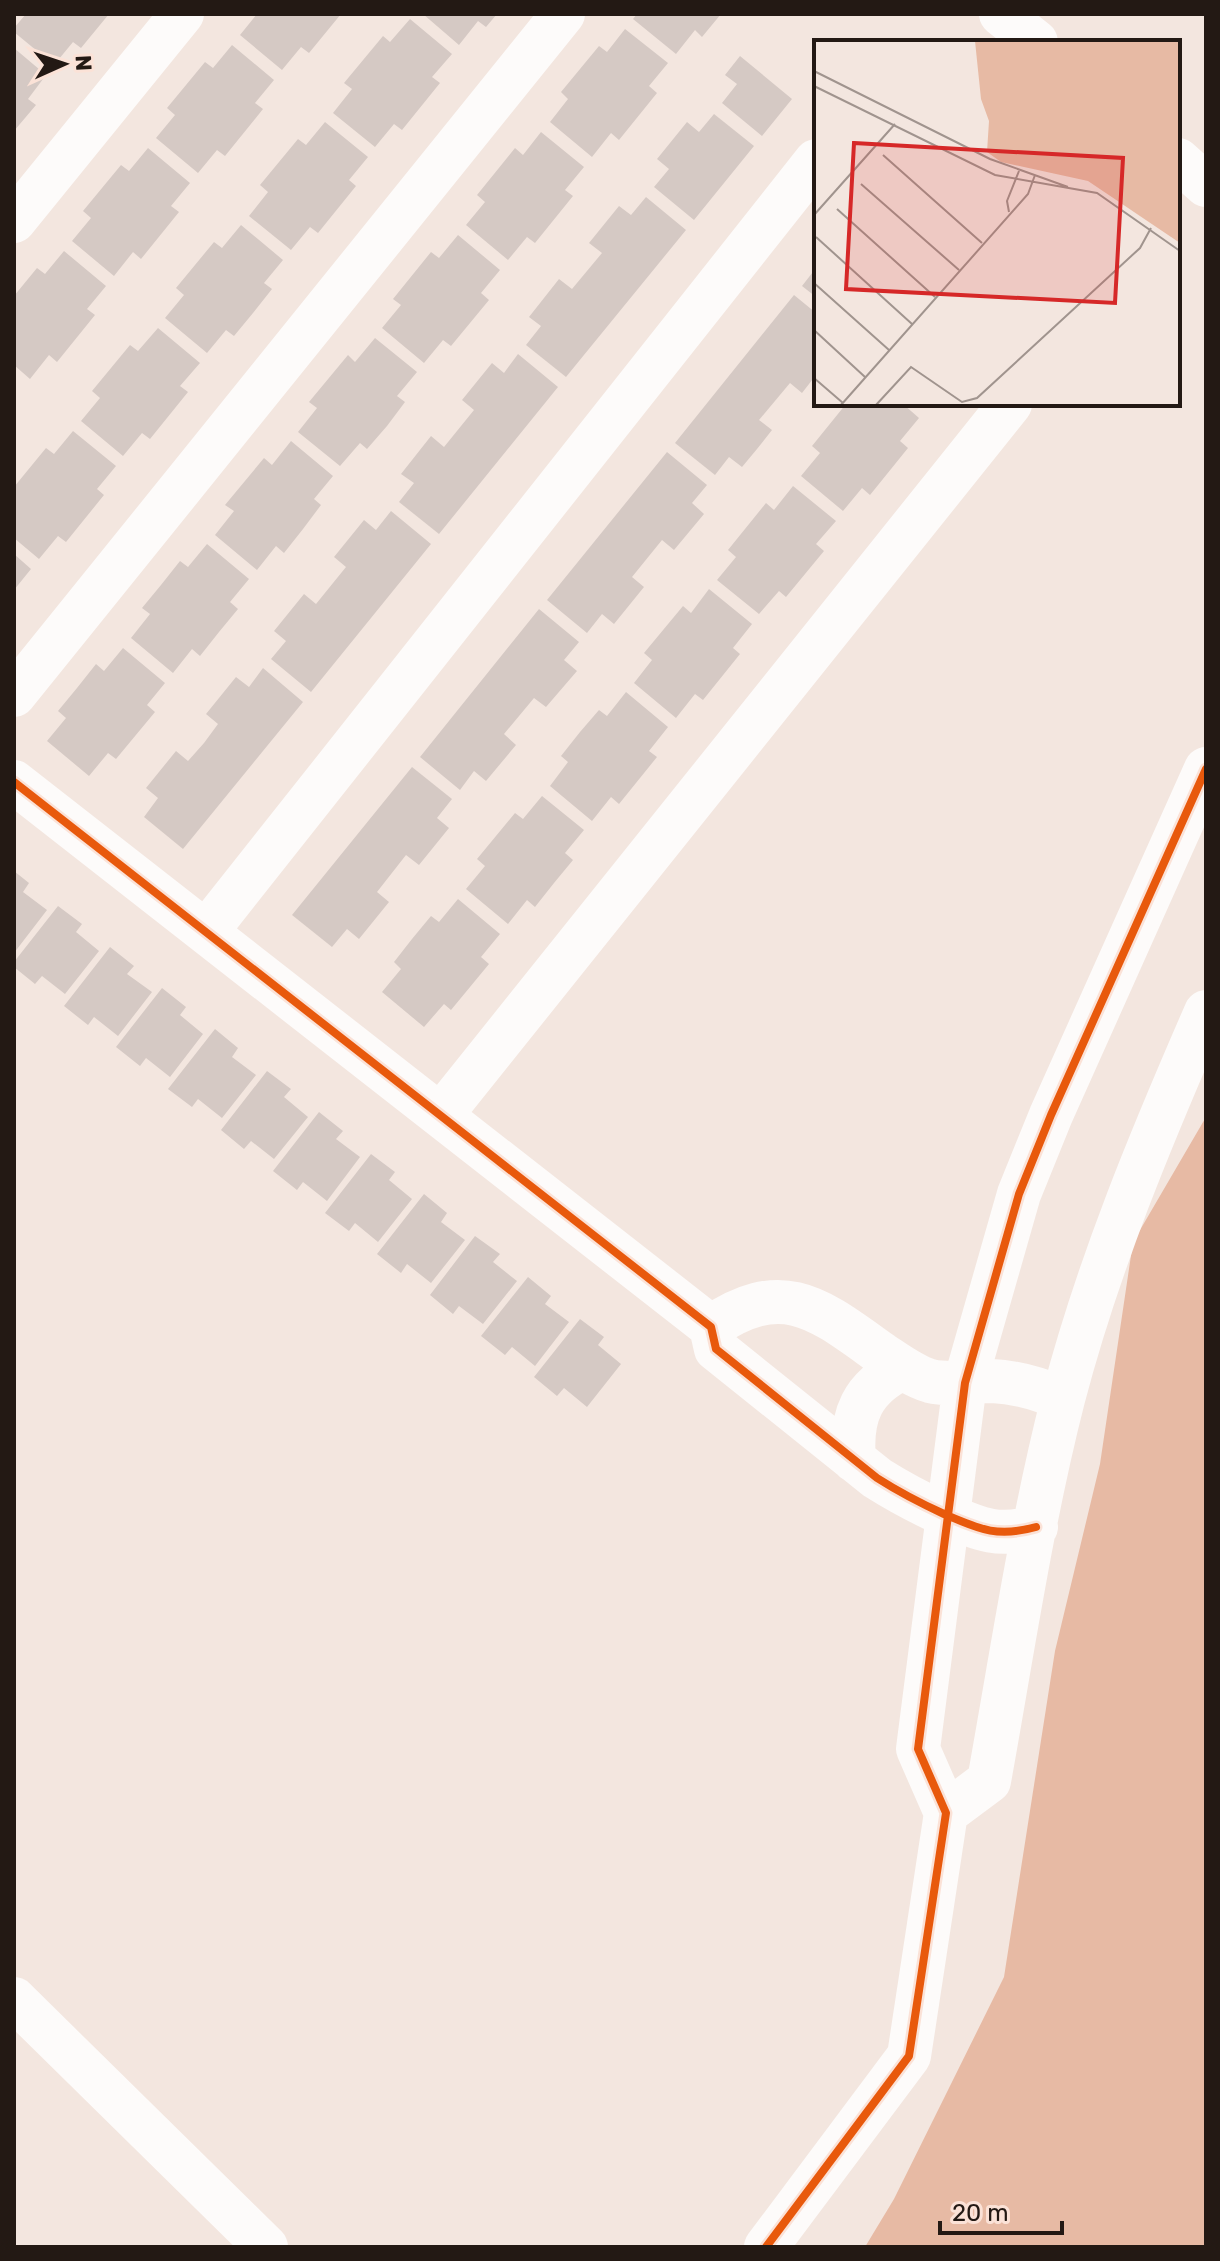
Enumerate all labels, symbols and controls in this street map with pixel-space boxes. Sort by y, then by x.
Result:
north arrow [24,24,104,104]
inset map [814,40,1180,406]
text: N [70,54,97,72]
scale bar [940,2185,1062,2235]
text: 20 m [952,2199,1009,2227]

